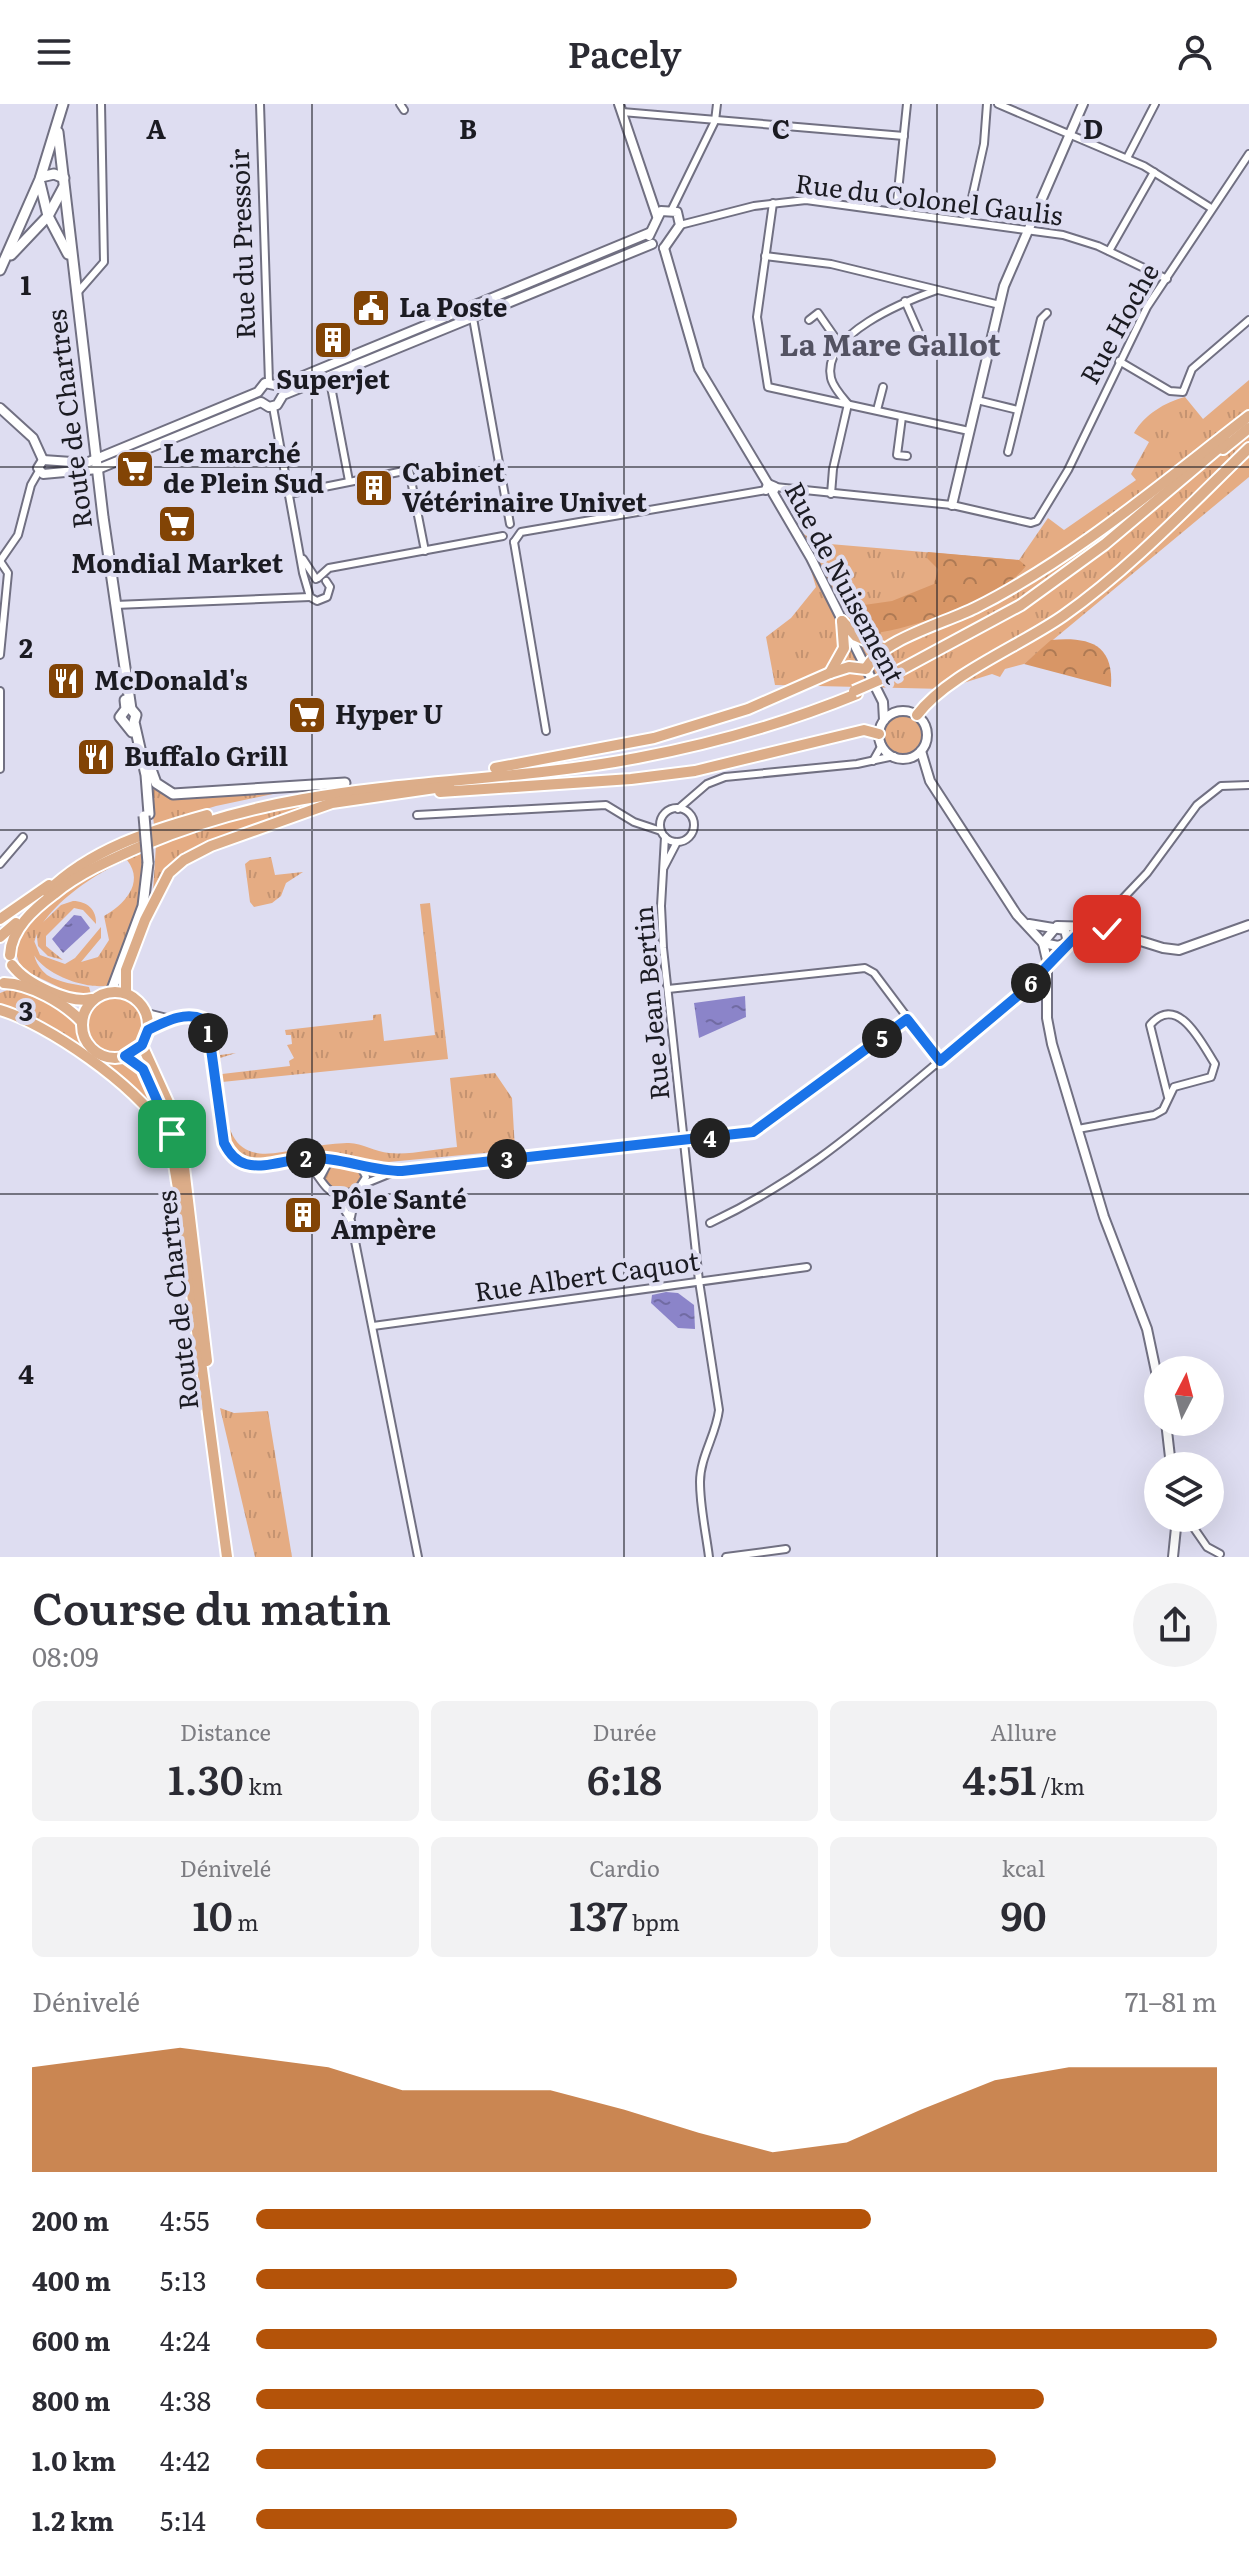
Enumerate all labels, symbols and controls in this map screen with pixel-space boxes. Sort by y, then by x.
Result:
text: Pacely [568,26,681,79]
icon: menu [32,30,76,74]
icon: person [1173,30,1217,74]
text: A [146,108,166,147]
text: B [459,108,477,147]
text: C [772,108,790,147]
text: D [1083,108,1103,147]
street label: Rue du Pressoir [218,147,263,340]
street label: Rue du Colonel Gaulis [793,162,1065,233]
street label: Rue Hoche [1069,255,1167,390]
text: 1 [21,264,32,303]
place label: La Poste [399,286,508,325]
public building icon: La Poste [350,287,392,329]
street label: Route de Chartres [35,308,100,531]
building icon: Superjet [312,319,354,361]
district label: La Mare Gallot [779,321,1002,365]
place label: Superjet [276,358,390,397]
place label: Le marché de Plein Sud [163,432,324,501]
supermarket icon: Le marché de Plein Sud [114,448,156,490]
place label: Cabinet Vétérinaire Univet [402,451,648,520]
building icon: Cabinet Vétérinaire Univet [353,467,395,509]
street label: Rue de Nuisement [777,474,916,690]
supermarket icon: Mondial Market [156,503,198,545]
place label: Mondial Market [71,542,284,581]
text: 2 [19,627,33,666]
place label: McDonald's [94,659,248,698]
restaurant icon: McDonald's [45,660,87,702]
place label: Hyper U [335,693,443,732]
supermarket icon: Hyper U [286,694,328,736]
place label: Buffalo Grill [124,735,288,774]
restaurant icon: Buffalo Grill [75,736,117,778]
pin [1073,895,1141,963]
street label: Rue Jean Bertin [622,904,677,1102]
icon: check [1085,907,1129,951]
pin: 6 [1011,963,1051,1003]
text: 6 [1025,966,1037,999]
text: 3 [19,990,33,1029]
pin: 1 [188,1013,228,1053]
text: 1 [203,1016,213,1049]
pin: 5 [862,1018,902,1058]
text: 5 [876,1021,888,1054]
pin [138,1100,206,1168]
icon: arrive [150,1112,194,1156]
pin: 4 [690,1118,730,1158]
text: 4 [703,1121,717,1154]
pin: 2 [286,1138,326,1178]
pin: 3 [487,1139,527,1179]
text: 2 [300,1141,312,1174]
text: 3 [501,1142,513,1175]
place label: Pôle Santé Ampère [331,1178,467,1247]
street label: Route de Chartres [145,1189,206,1412]
building icon: Pôle Santé Ampère [282,1194,324,1236]
street label: Rue Albert Caquot [472,1239,702,1310]
text: 4 [18,1353,34,1392]
north arrow [1144,1356,1224,1436]
map controls [1144,1356,1224,1532]
button: layers [1144,1452,1224,1532]
text: Course du matin [32,1573,391,1639]
button: share [1133,1583,1217,1667]
text: 08:09 [32,1636,99,1675]
text: Distance [180,1715,271,1748]
text: Durée [593,1715,656,1748]
text: Allure [990,1715,1057,1748]
text: 1.30 [168,1748,244,1807]
text: 6:18 [587,1748,662,1807]
text: 4:51 [962,1748,1036,1807]
text: km [244,1769,283,1802]
text: /km [1036,1769,1085,1802]
text: Dénivelé [180,1851,271,1884]
text: Cardio [589,1851,660,1884]
text: kcal [1002,1851,1045,1884]
text: 10 [192,1884,233,1943]
text: 137 [569,1884,628,1943]
text: 90 [1000,1884,1047,1943]
text: m [233,1905,259,1938]
text: bpm [628,1905,680,1938]
text: Dénivelé [32,1981,140,2020]
text: 71–81 m [1125,1981,1217,2020]
text: 200 m [32,2200,109,2239]
text: 4:55 [160,2200,209,2239]
text: 400 m [32,2260,111,2299]
text: 5:13 [160,2260,207,2299]
text: 600 m [32,2320,110,2359]
text: 4:24 [160,2320,210,2359]
text: 800 m [32,2380,110,2419]
text: 4:38 [160,2380,211,2419]
text: 1.0 km [32,2440,116,2479]
text: 4:42 [160,2440,210,2479]
text: 1.2 km [32,2500,114,2539]
text: 5:14 [160,2500,206,2539]

